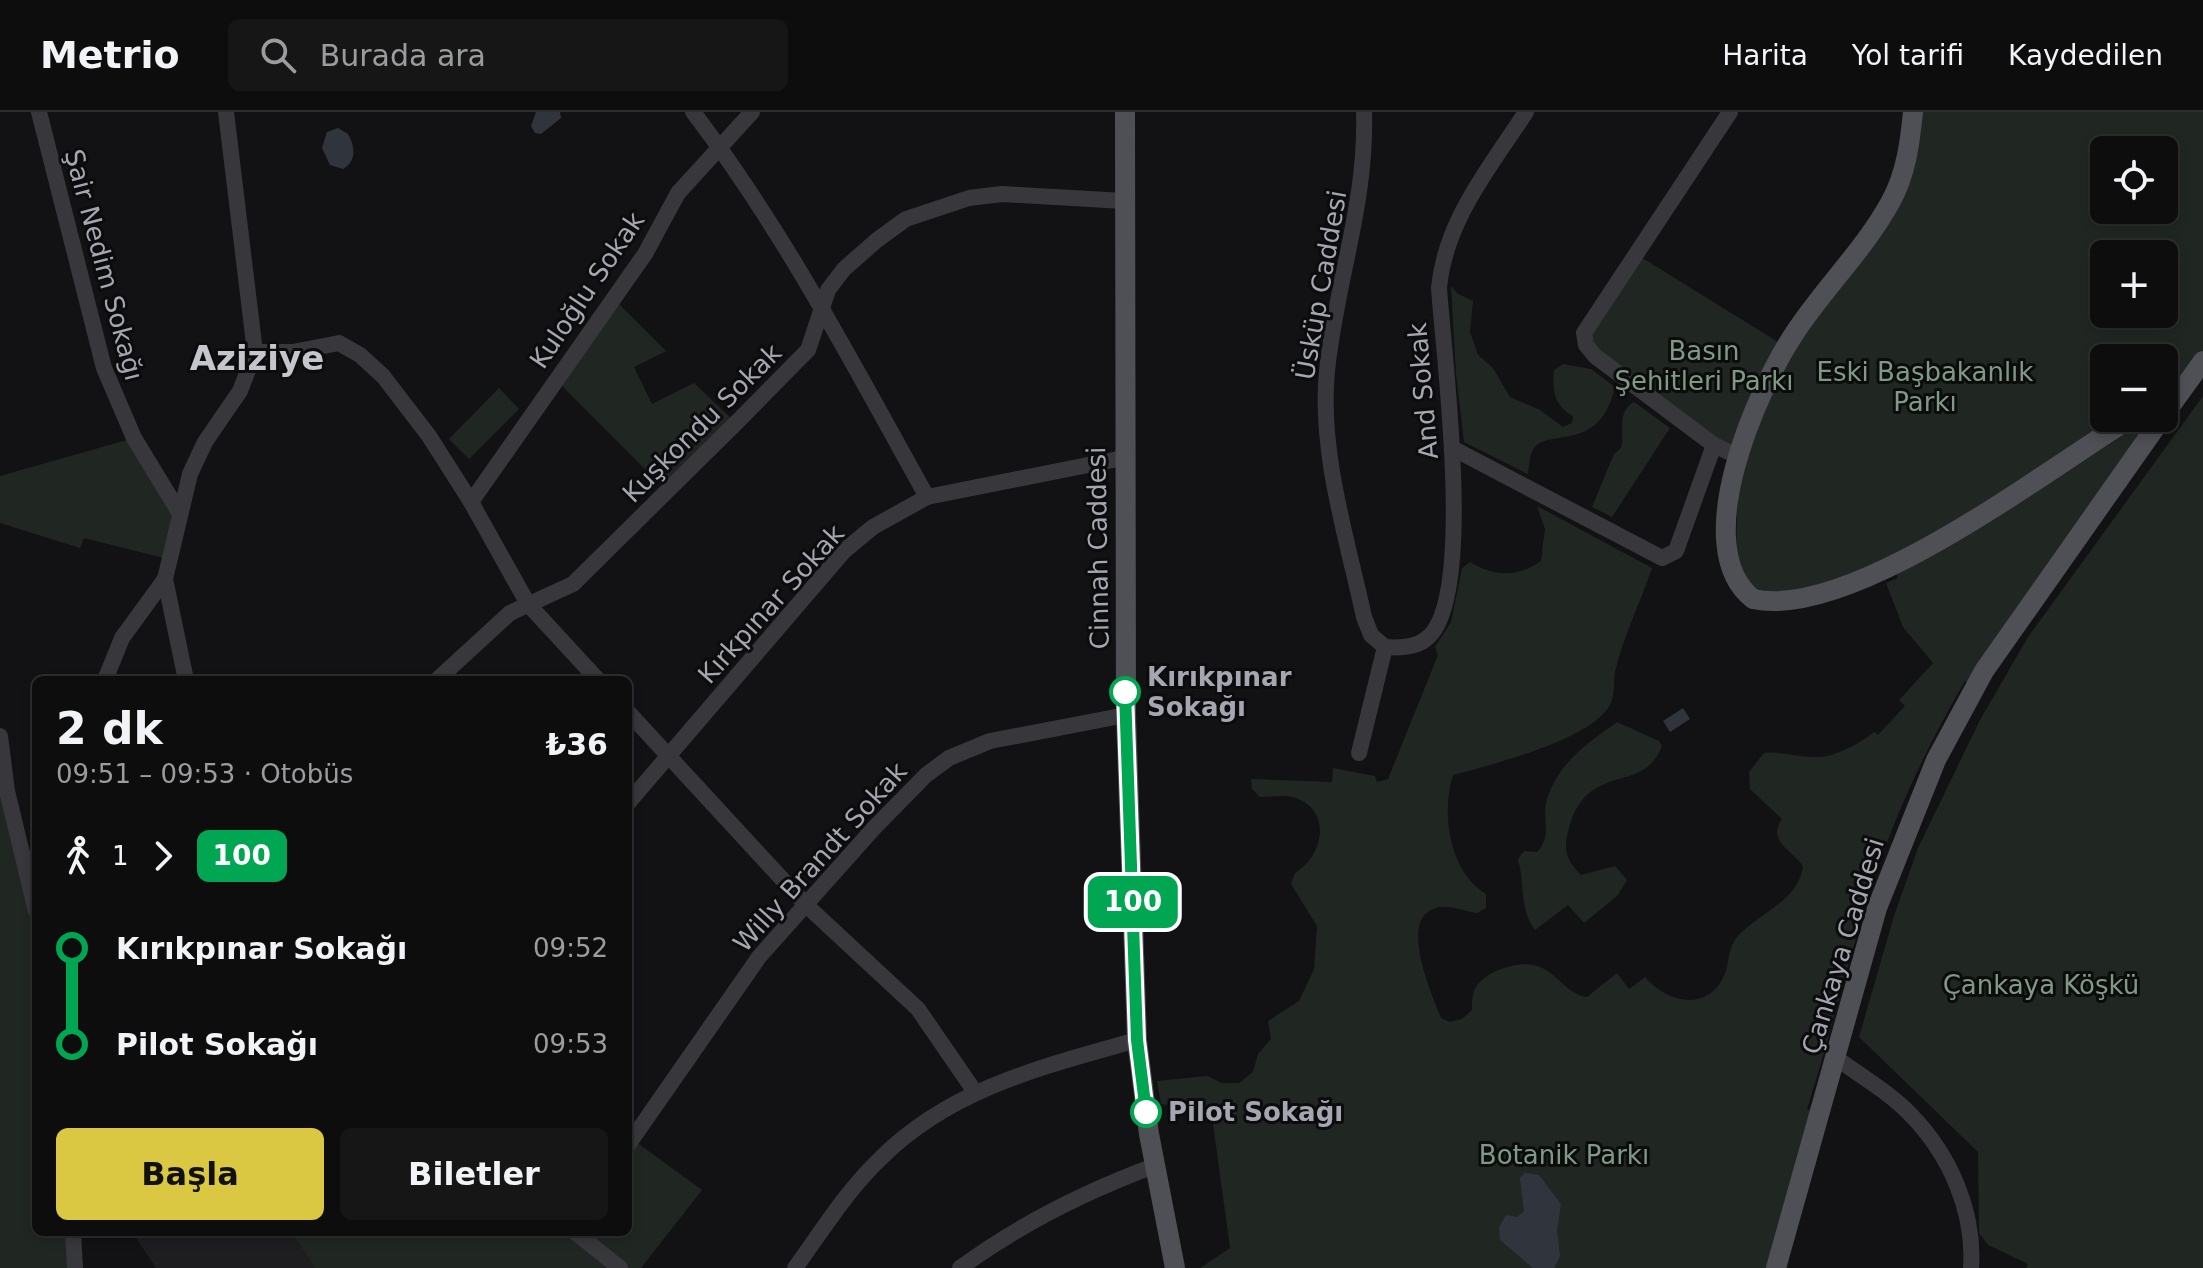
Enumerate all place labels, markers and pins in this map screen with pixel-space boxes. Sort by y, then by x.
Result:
place label: Kırıkpınar Sokağı [1147,662,1292,722]
marker: Kırıkpınar Sokağı [1110,677,1140,707]
marker: Pilot Sokağı [1131,1097,1161,1127]
place label: Pilot Sokağı [1168,1097,1343,1127]

